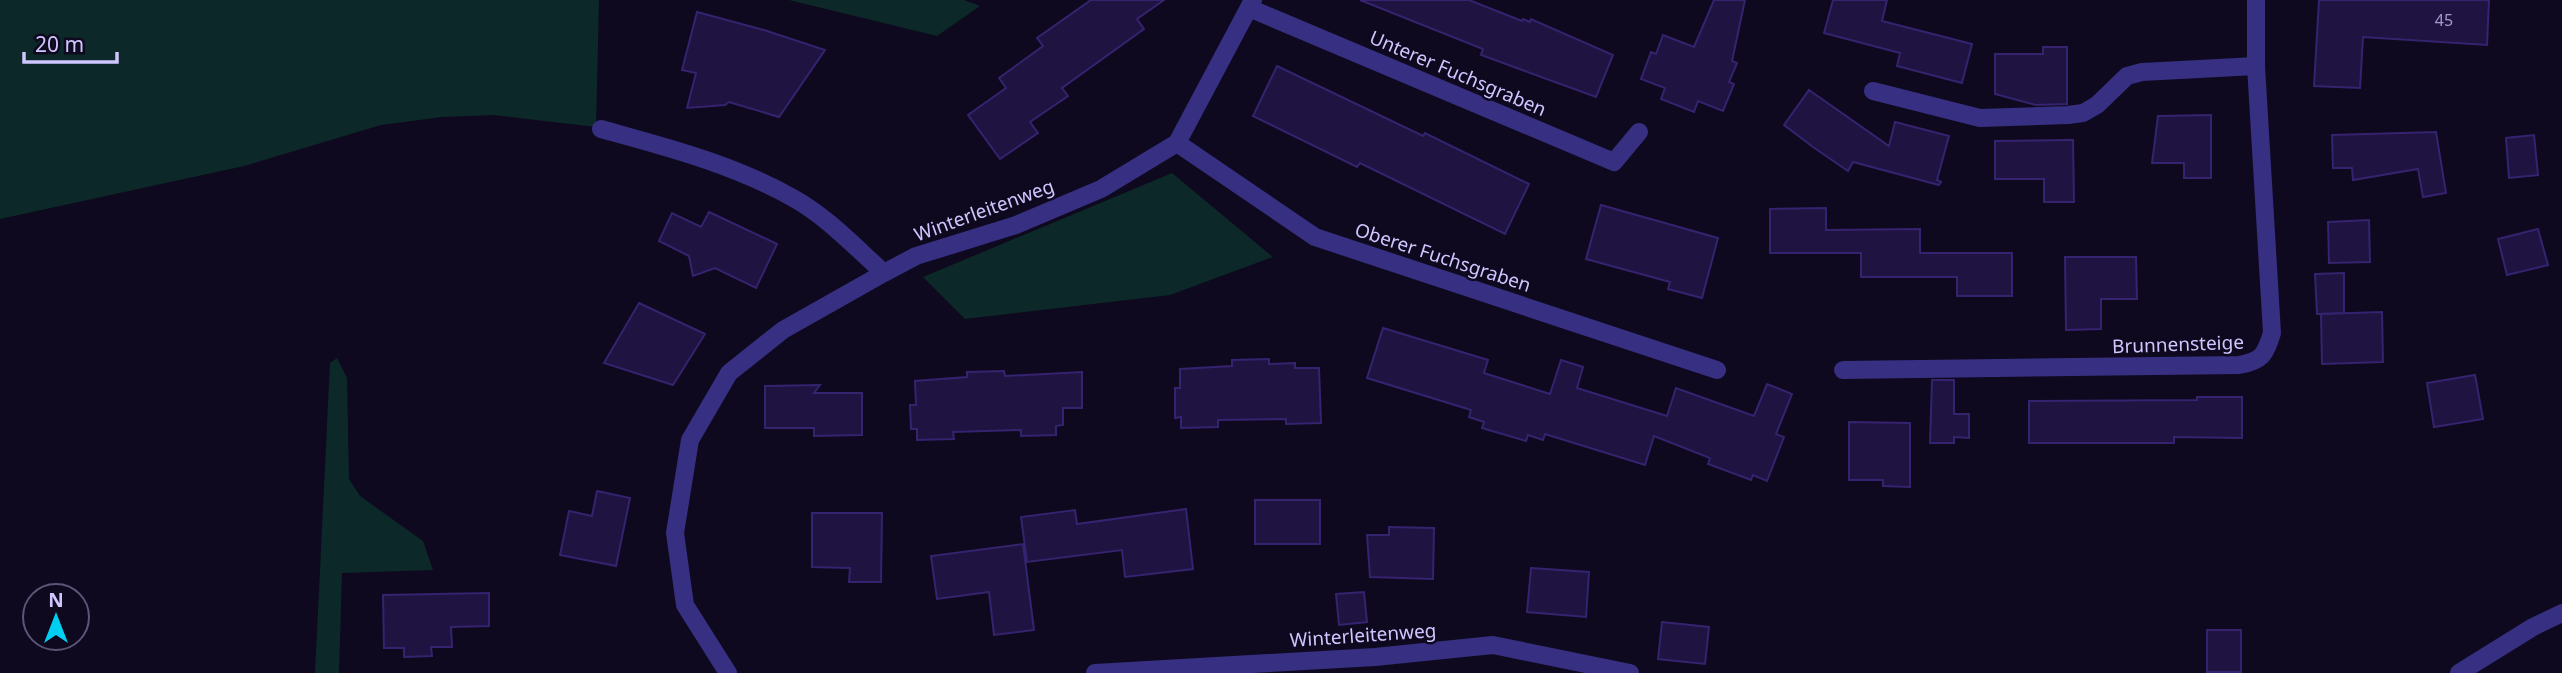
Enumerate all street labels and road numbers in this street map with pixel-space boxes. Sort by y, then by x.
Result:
street label: Unterer Fuchsgraben [1366,24,1550,122]
street label: Winterleitenweg [911,173,1057,247]
street label: Oberer Fuchsgraben [1352,216,1534,298]
street label: Brunnensteige [2112,329,2244,359]
street label: Winterleitenweg [1289,617,1437,653]

